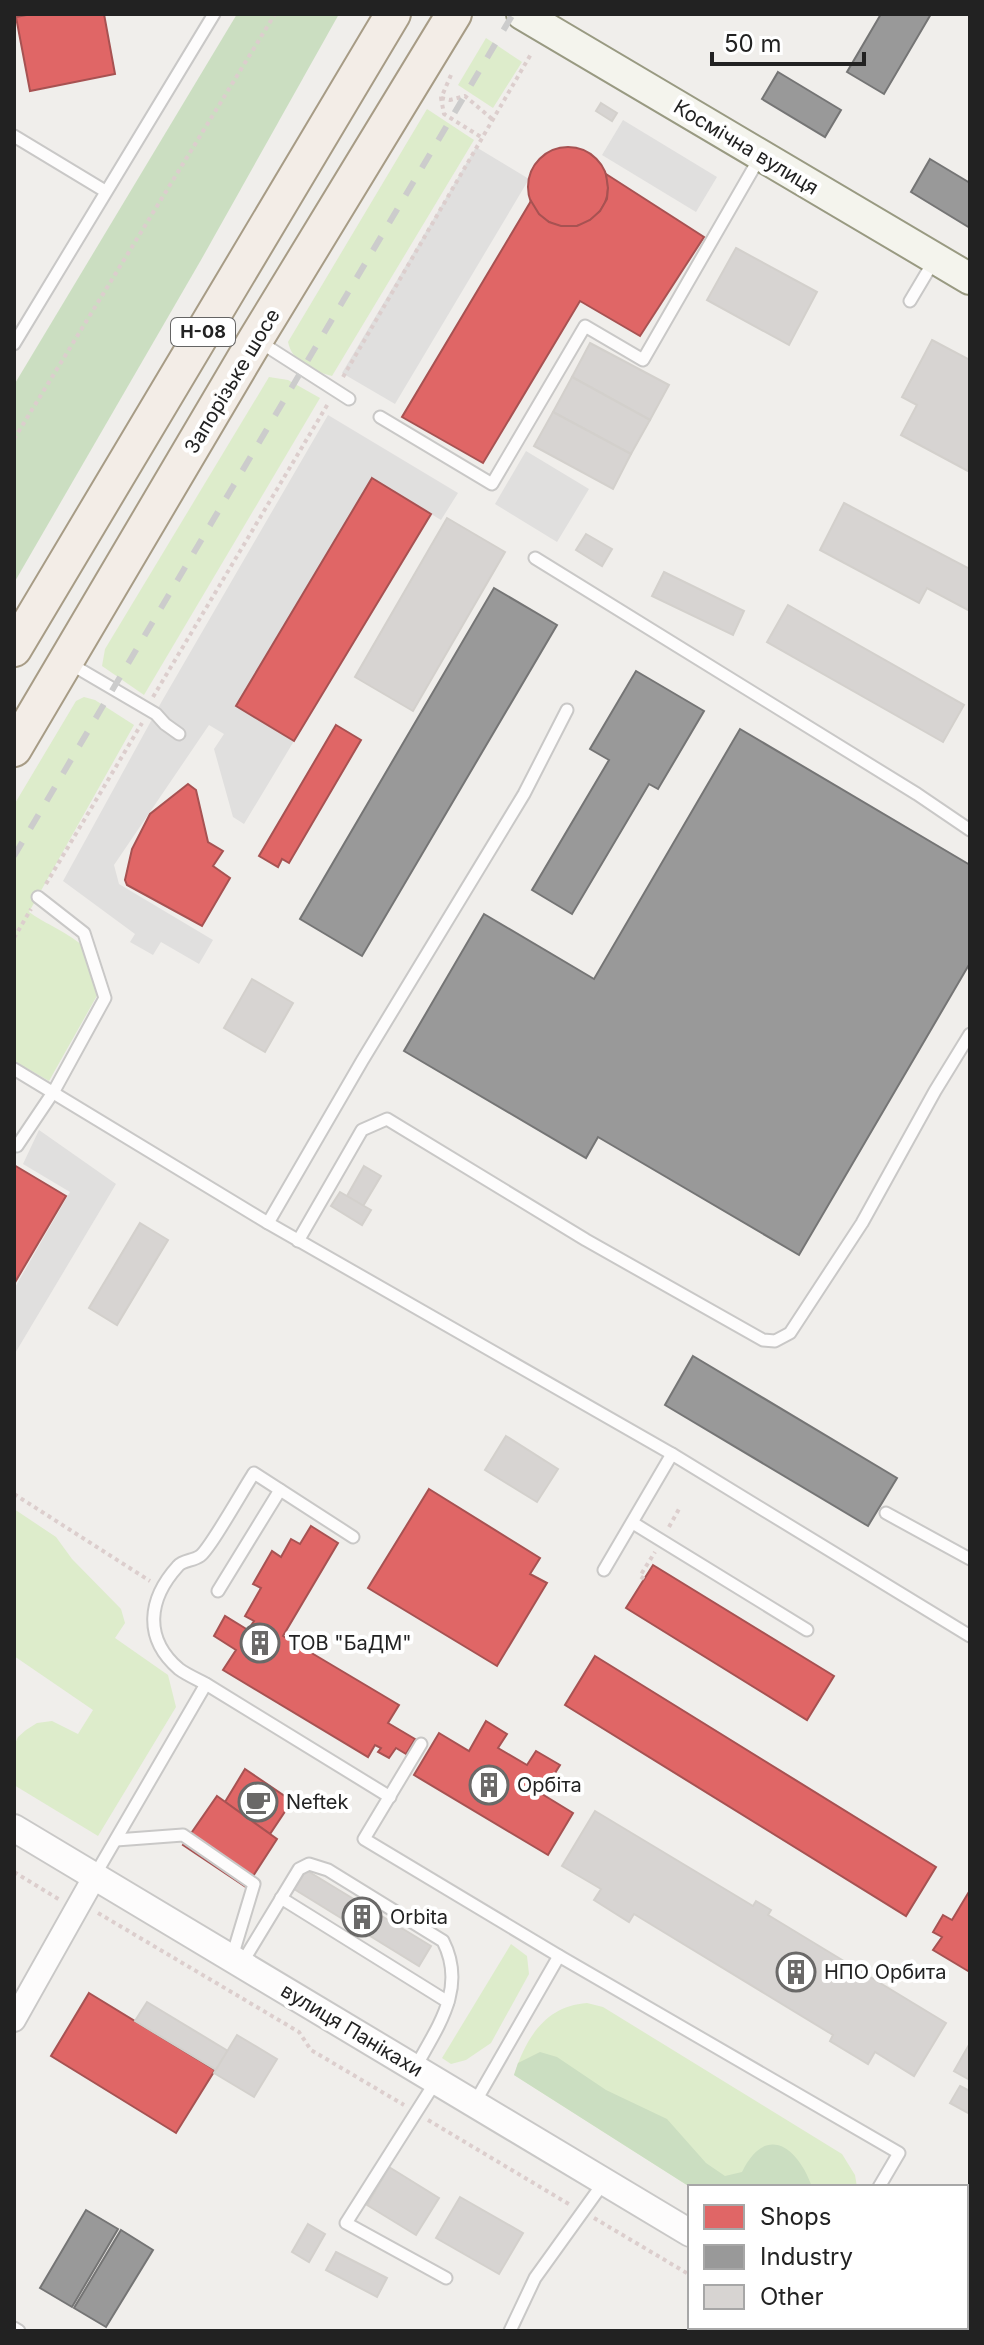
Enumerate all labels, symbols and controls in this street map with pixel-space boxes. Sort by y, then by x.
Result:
scale bar [712,16,864,66]
text: 50 m [724,29,782,58]
street label: Космічна вулиця [669,94,823,200]
street label: Запорізьке шосе [179,304,285,458]
road number: Н-08 [171,318,235,346]
building icon: ТОВ "БаДМ" [239,1622,281,1664]
place label: ТОВ "БаДМ" [288,1631,412,1655]
building icon: Орбіта [468,1764,510,1806]
place label: Орбіта [517,1773,582,1797]
cafe icon: Neftek [237,1781,279,1823]
place label: Neftek [286,1790,348,1814]
building icon: Orbita [341,1896,383,1938]
place label: Orbita [390,1905,448,1929]
building icon: НПО Орбита [775,1951,817,1993]
place label: НПО Орбита [824,1960,946,1984]
street label: вулиця Панікахи [277,1978,427,2082]
legend [688,2185,968,2329]
text: Shops [760,2202,831,2231]
text: Industry [760,2242,853,2271]
text: Other [760,2282,823,2311]

